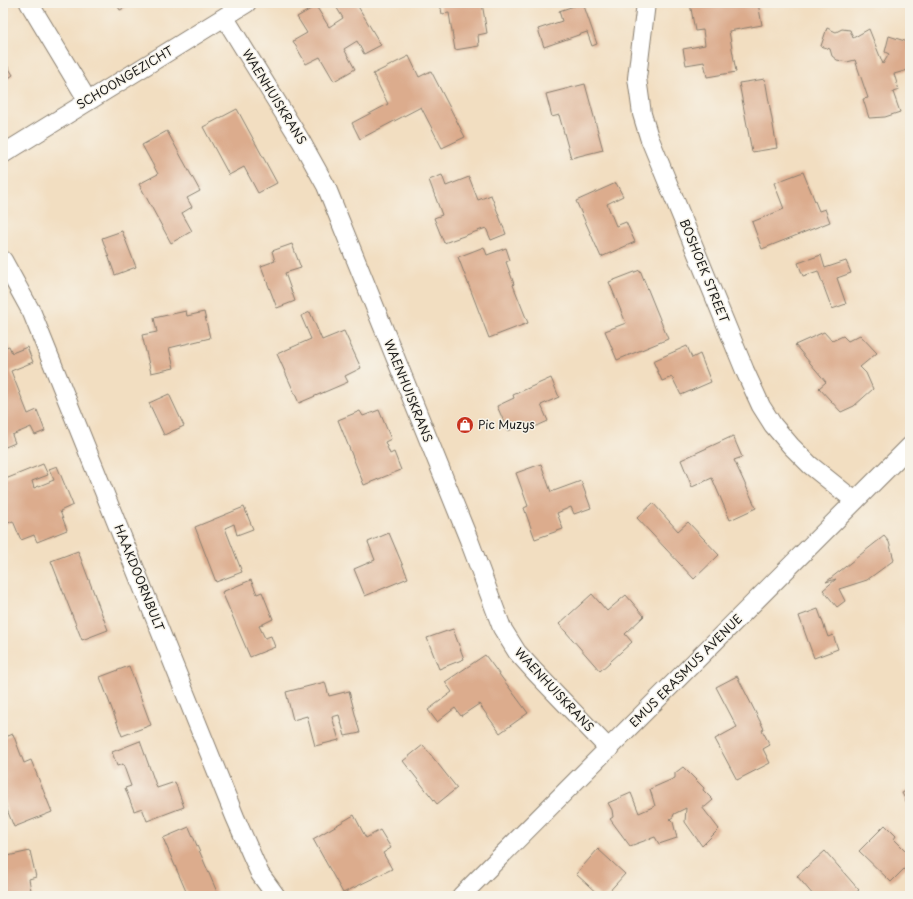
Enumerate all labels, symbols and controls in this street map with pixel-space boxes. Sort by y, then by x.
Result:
street label: SCHOONGEZICHT [73,41,177,113]
street label: WAENHUISKRANS [238,45,311,148]
street label: BOSHOEK STREET [676,216,734,326]
street label: WAENHUISKRANS [380,337,438,445]
shop icon: Pic Muzys [455,415,475,435]
place label: Pic Muzys [478,415,535,433]
street label: HAAKDOORNBULT [110,522,170,634]
street label: EMUS ERASMUS AVENUE [625,610,746,731]
street label: WAENHUISKRANS [511,643,599,735]

